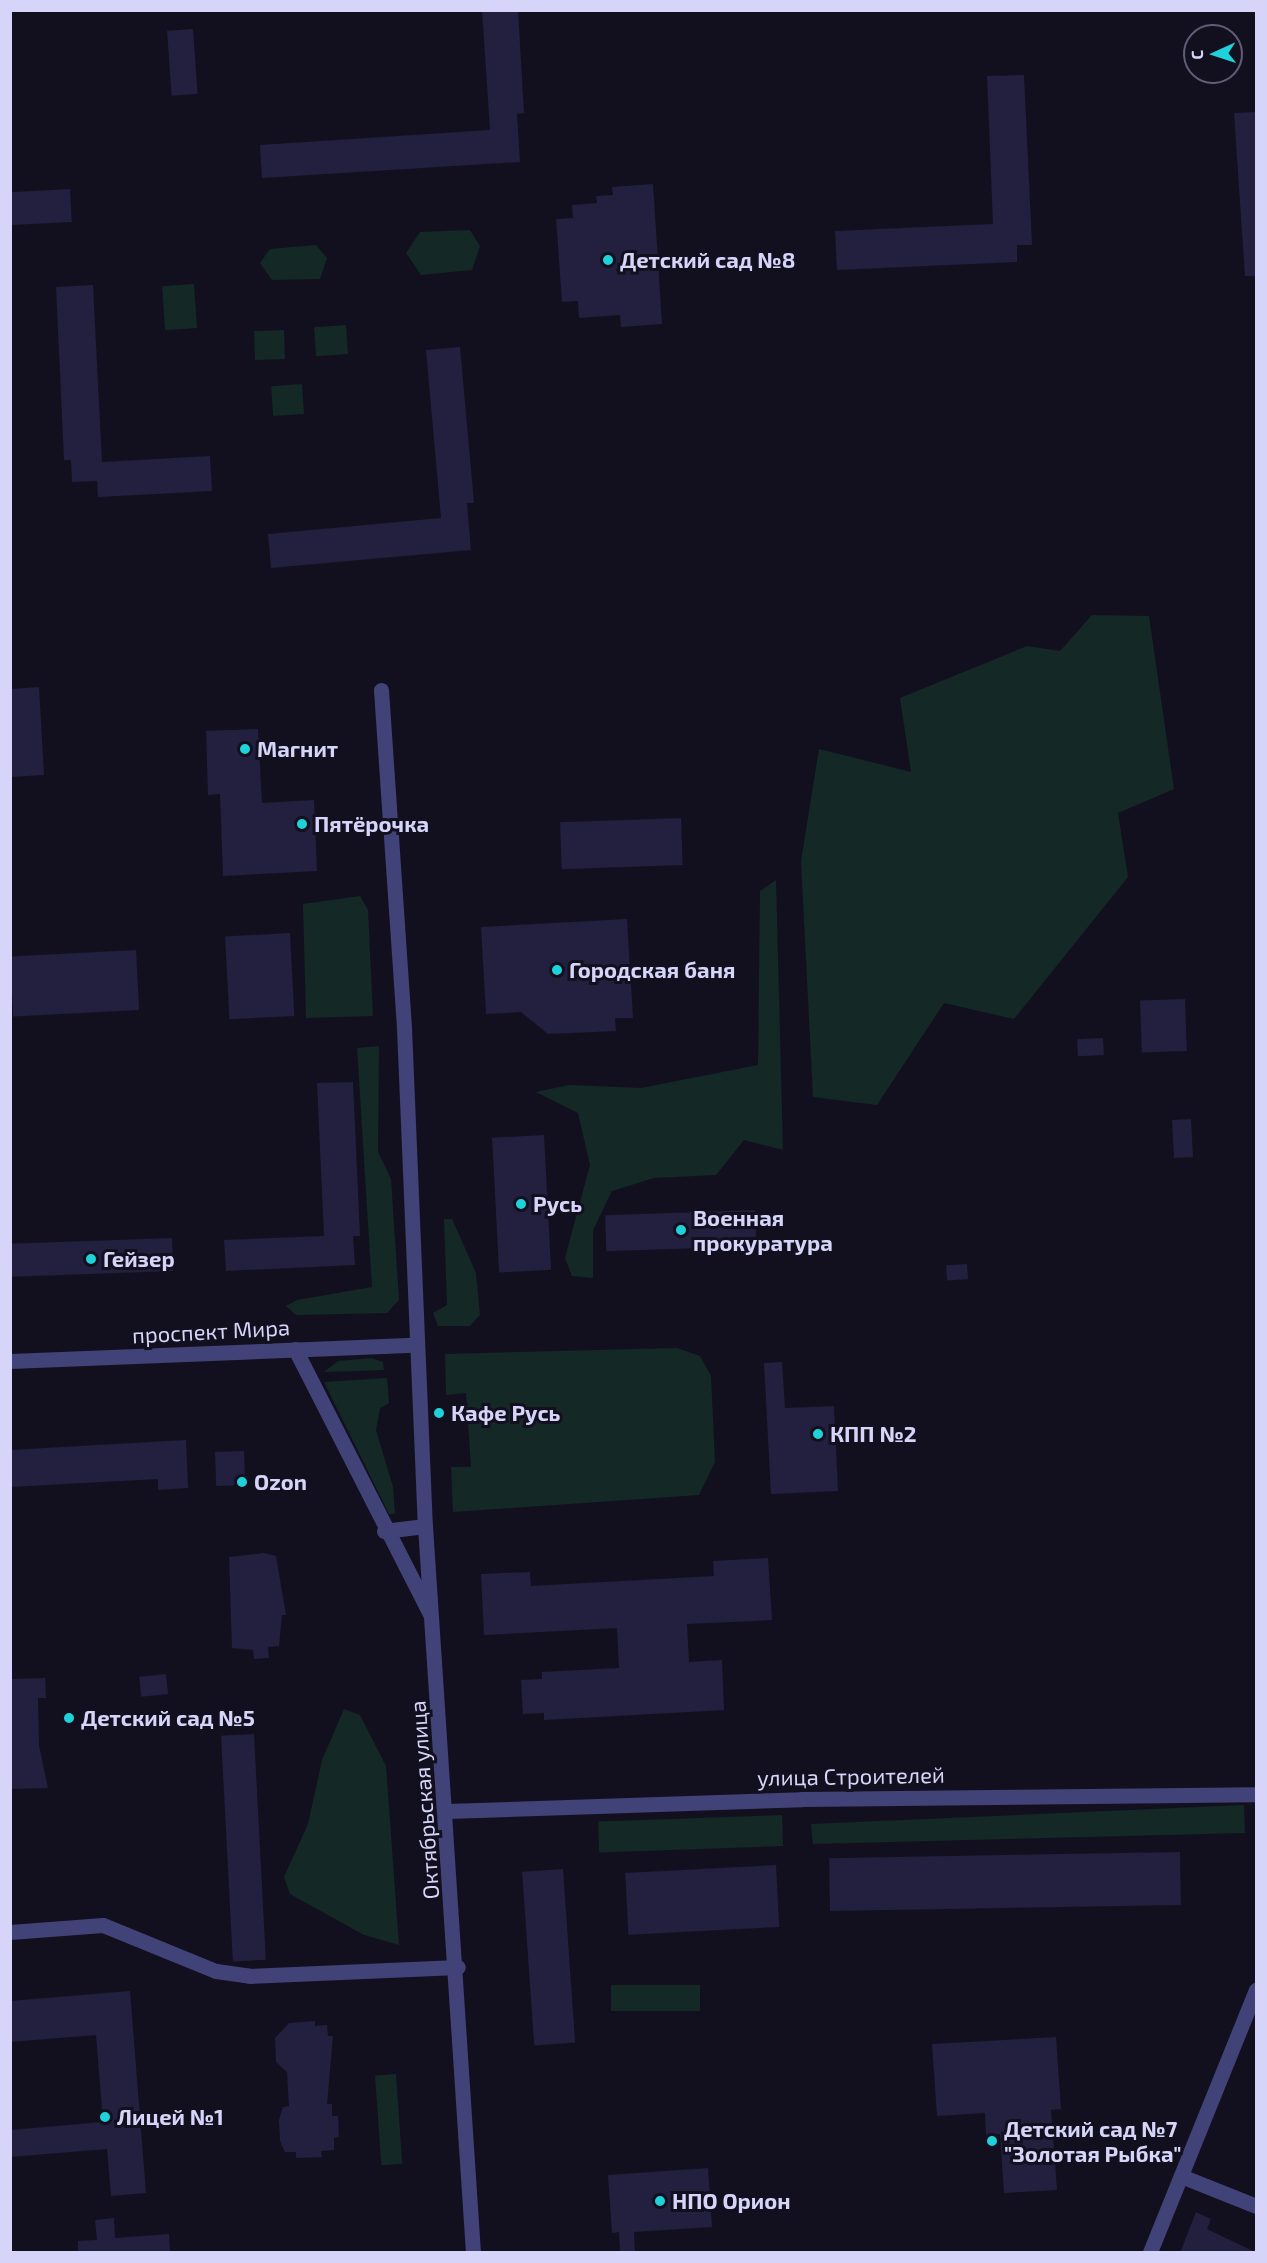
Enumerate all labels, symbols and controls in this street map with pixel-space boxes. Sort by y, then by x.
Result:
north arrow [1183,24,1243,84]
text: С [1187,50,1206,60]
place label: Детский сад №8 [620,247,795,273]
marker: Детский сад №8 [601,253,615,267]
place label: Магнит [257,736,338,762]
marker: Магнит [238,742,252,756]
place label: Пятёрочка [314,811,429,837]
marker: Пятёрочка [295,817,309,831]
place label: Городская баня [569,957,735,983]
marker: Городская баня [550,963,564,977]
place label: Русь [533,1191,582,1217]
marker: Русь [514,1197,528,1211]
place label: Военная прокуратура [693,1204,833,1256]
marker: Военная прокуратура [674,1223,688,1237]
place label: Гейзер [103,1246,175,1272]
marker: Гейзер [84,1252,98,1266]
street label: проспект Мира [131,1314,291,1348]
place label: Кафе Русь [451,1400,560,1426]
marker: Кафе Русь [432,1406,446,1420]
place label: КПП №2 [830,1421,917,1447]
marker: КПП №2 [811,1427,825,1441]
place label: Ozon [254,1469,307,1495]
marker: Ozon [235,1475,249,1489]
street label: Октябрьская улица [404,1700,444,1900]
place label: Детский сад №5 [81,1705,255,1731]
marker: Детский сад №5 [62,1711,76,1725]
street label: улица Строителей [757,1761,945,1791]
place label: Лицей №1 [117,2104,224,2130]
marker: Лицей №1 [98,2110,112,2124]
place label: Детский сад №7 "Золотая Рыбка" [1004,2115,1181,2166]
marker: Детский сад №7 "Золотая Рыбка" [985,2134,999,2148]
place label: НПО Орион [672,2188,791,2214]
marker: НПО Орион [653,2194,667,2208]

